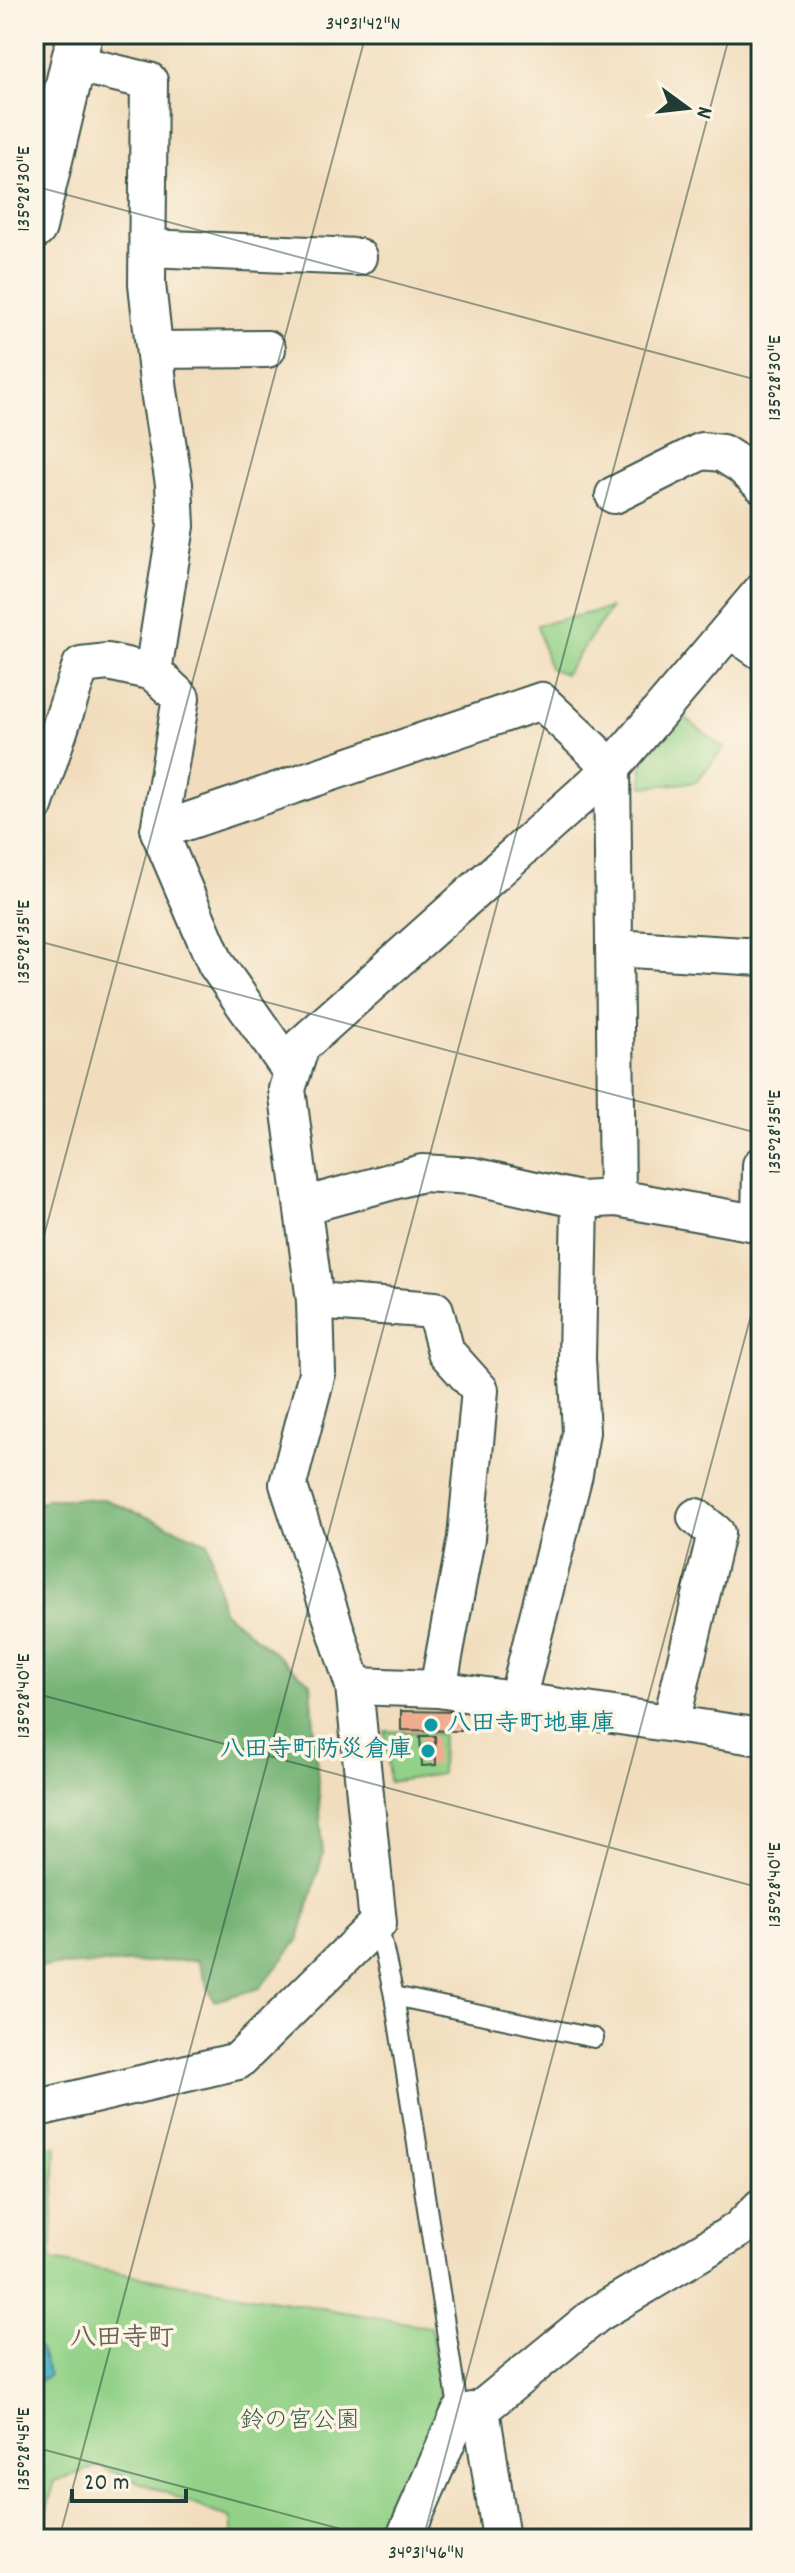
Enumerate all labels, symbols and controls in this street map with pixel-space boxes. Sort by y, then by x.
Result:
text: 34°31'42"N [326,11,400,39]
north arrow [647,68,727,148]
text: N [687,103,719,122]
text: 135°28'30"E [11,146,39,232]
text: 135°28'30"E [762,335,790,421]
text: 135°28'35"E [11,900,39,984]
text: 135°28'35"E [762,1090,790,1174]
text: 135°28'40"E [11,1653,39,1739]
place label: 八田寺町地車庫 [447,1708,615,1742]
marker: 八田寺町地車庫 [422,1716,440,1734]
place label: 八田寺町防災倉庫 [220,1734,412,1768]
marker: 八田寺町防災倉庫 [419,1742,437,1760]
text: 135°28'40"E [762,1842,790,1928]
district label: 八田寺町 [70,2321,174,2358]
park label: 鈴の宮公園 [240,2405,360,2439]
text: 135°28'45"E [11,2407,39,2491]
scale bar [72,2453,186,2503]
text: 20 m [84,2467,130,2501]
text: 34°31'46"N [388,2540,464,2568]

